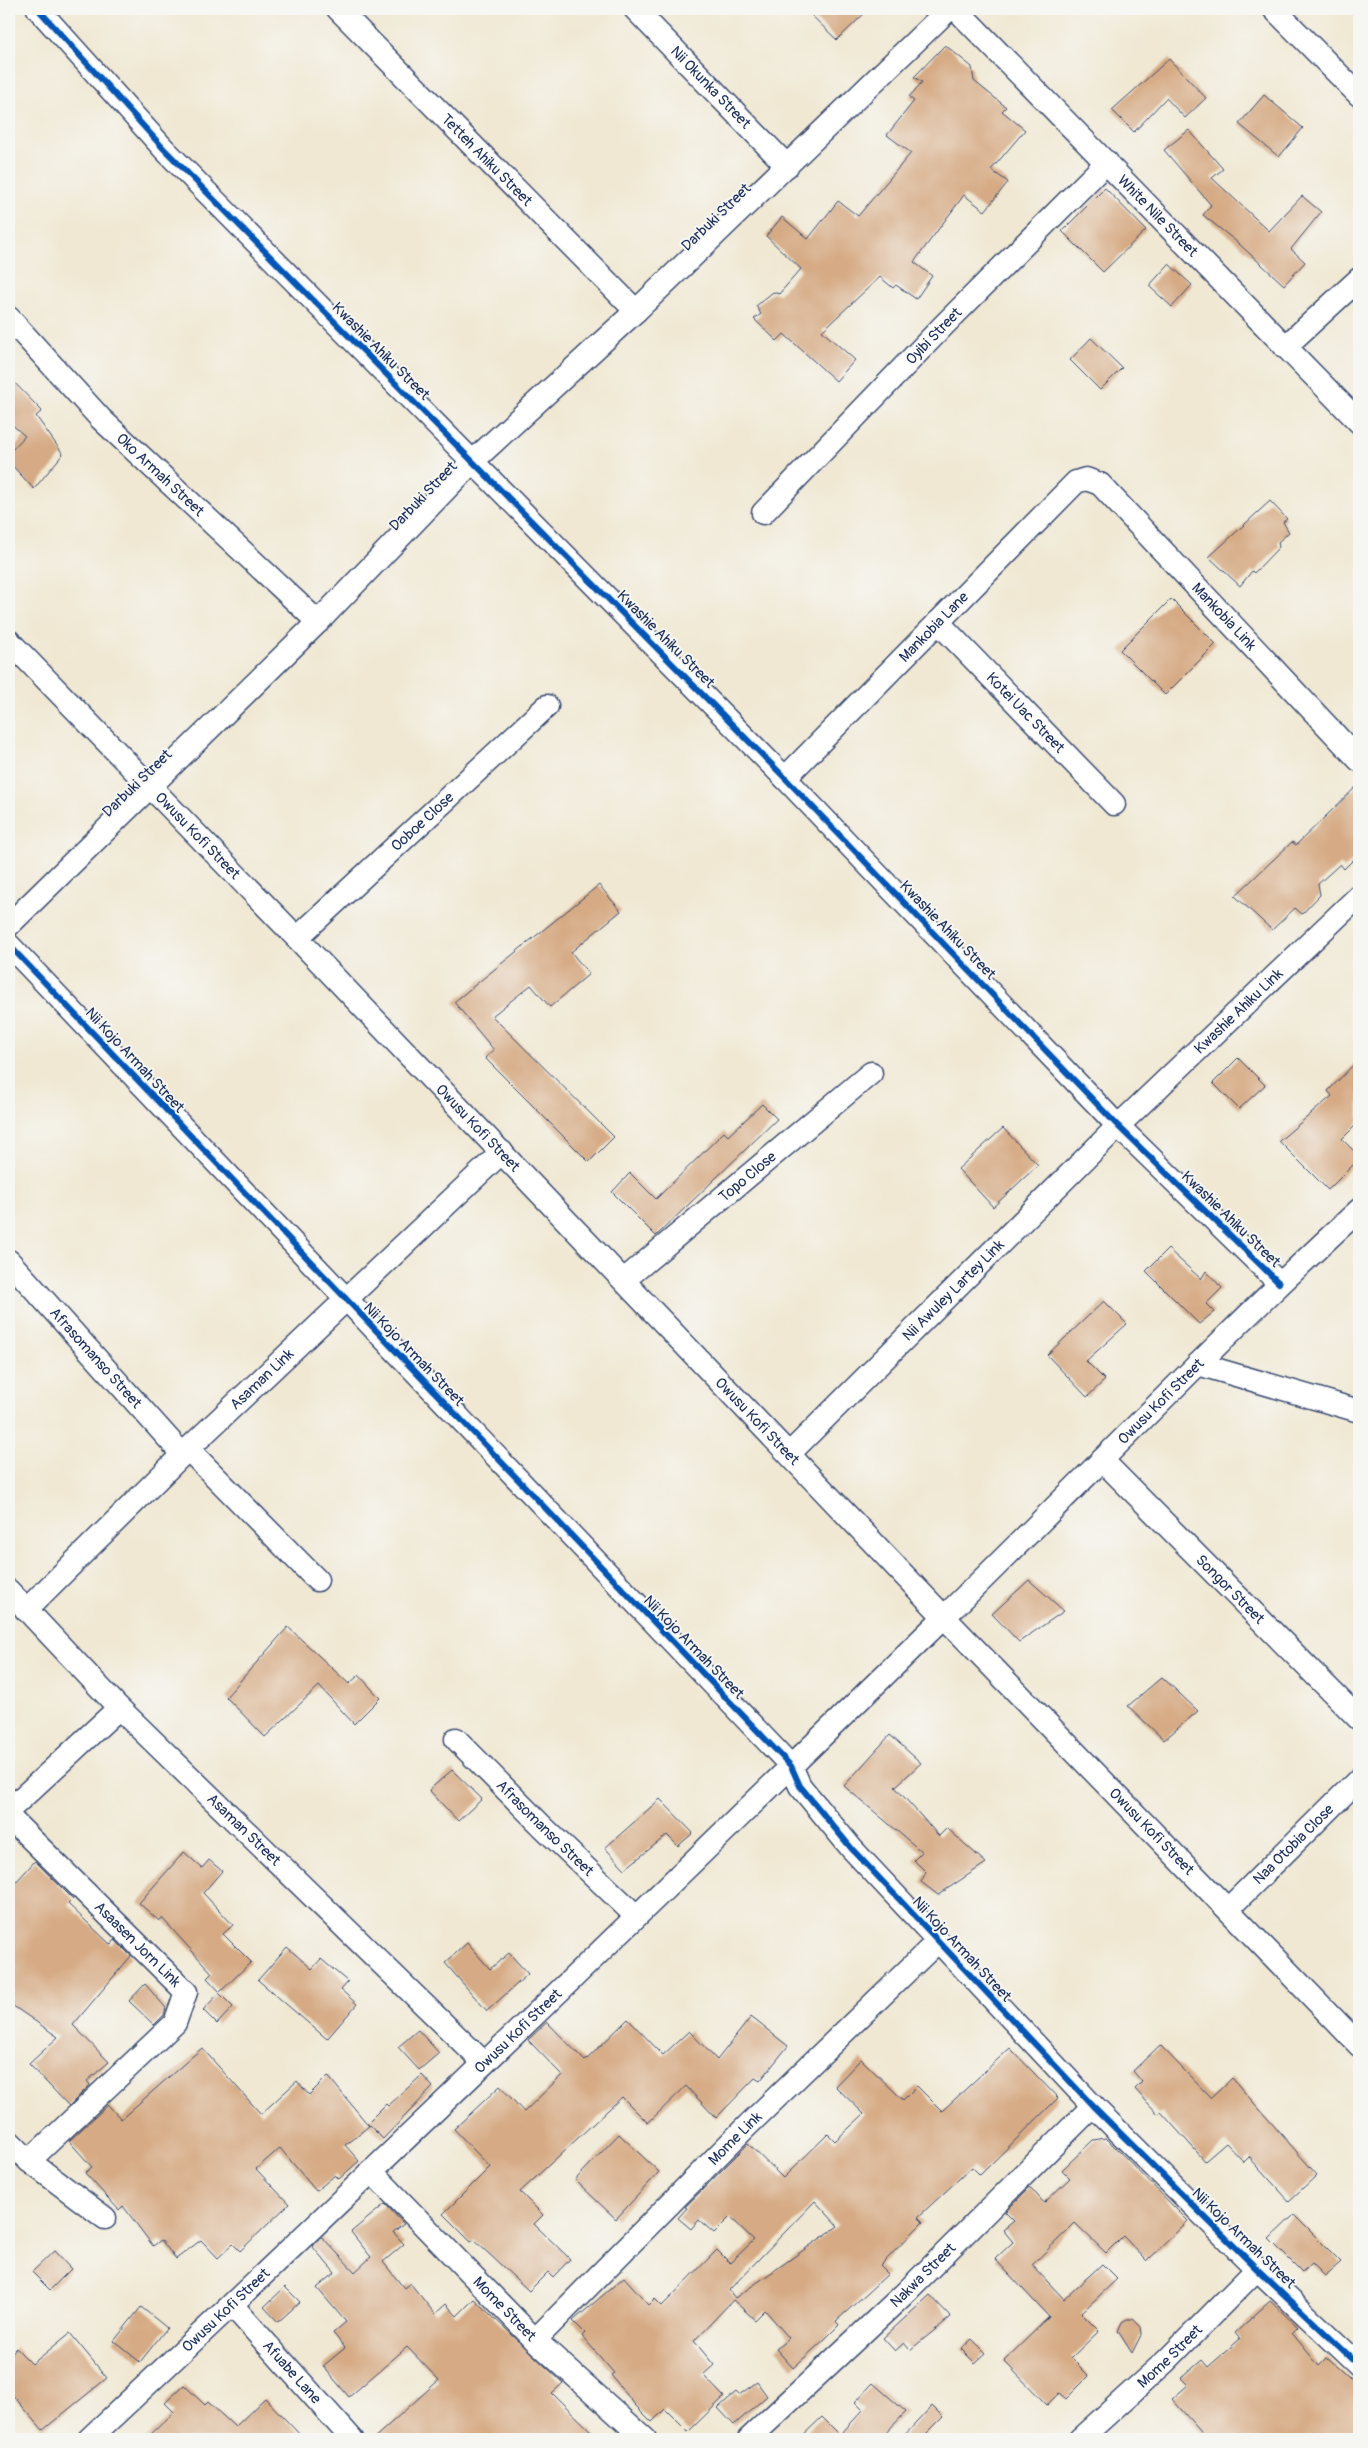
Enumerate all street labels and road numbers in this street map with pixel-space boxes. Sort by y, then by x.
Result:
street label: Nii Okunka Street [666,42,755,134]
street label: Tetteh Ahiku Street [437,110,537,211]
street label: White Nile Street [1113,171,1202,262]
street label: Darbuki Street [678,179,756,255]
street label: Kwashie Ahiku Street [328,298,434,405]
street label: Oyibi Street [902,303,967,369]
street label: Oko Armah Street [112,429,209,521]
street label: Darbuki Street [385,457,462,535]
street label: Mankobia Link [1187,579,1261,655]
street label: Kwashie Ahiku Street [613,586,719,693]
street label: Mankobia Lane [895,588,973,666]
street label: Kotei Uac Street [982,669,1069,758]
street label: Darbuki Street [99,745,177,821]
street label: Owusu Kofi Street [151,788,245,884]
street label: Ooboe Close [387,788,458,856]
street label: Kwashie Ahiku Street [895,877,1001,985]
street label: Kwashie Ahiku Link [1190,964,1288,1058]
street label: Nii Kojo Armah Street [81,1004,189,1118]
street label: Owusu Kofi Street [431,1080,525,1177]
street label: Topo Close [715,1147,781,1207]
street label: Kwashie Ahiku Street [1177,1167,1285,1272]
street label: Nii Awuley Lartey Link [899,1235,1009,1345]
street label: Nii Kojo Armah Street [359,1298,469,1411]
street label: Afrasomanso Street [45,1304,146,1413]
street label: Asaman Link [226,1344,299,1414]
street label: Owusu Kofi Street [1114,1354,1209,1449]
street label: Owusu Kofi Street [711,1374,804,1470]
street label: Songor Street [1191,1551,1269,1629]
street label: Nii Kojo Armah Street [639,1591,749,1704]
street label: Afrasomanso Street [492,1776,598,1881]
street label: Owusu Kofi Street [1105,1784,1199,1880]
street label: Asaman Street [203,1790,285,1871]
street label: Naa Otobia Close [1249,1800,1339,1889]
street label: Nii Kojo Armah Street [908,1893,1016,2007]
street label: Asaasen Jorn Link [90,1898,185,1992]
street label: Owusu Kofi Street [471,1984,567,2078]
street label: Mome Link [704,2107,767,2169]
street label: Nii Kojo Armah Street [1188,2184,1300,2293]
street label: Nakwa Street [887,2238,961,2312]
street label: Owusu Kofi Street [178,2264,275,2357]
street label: Mome Street [469,2273,541,2346]
street label: Mome Street [1134,2320,1207,2392]
street label: Afuabe Lane [258,2337,325,2408]

